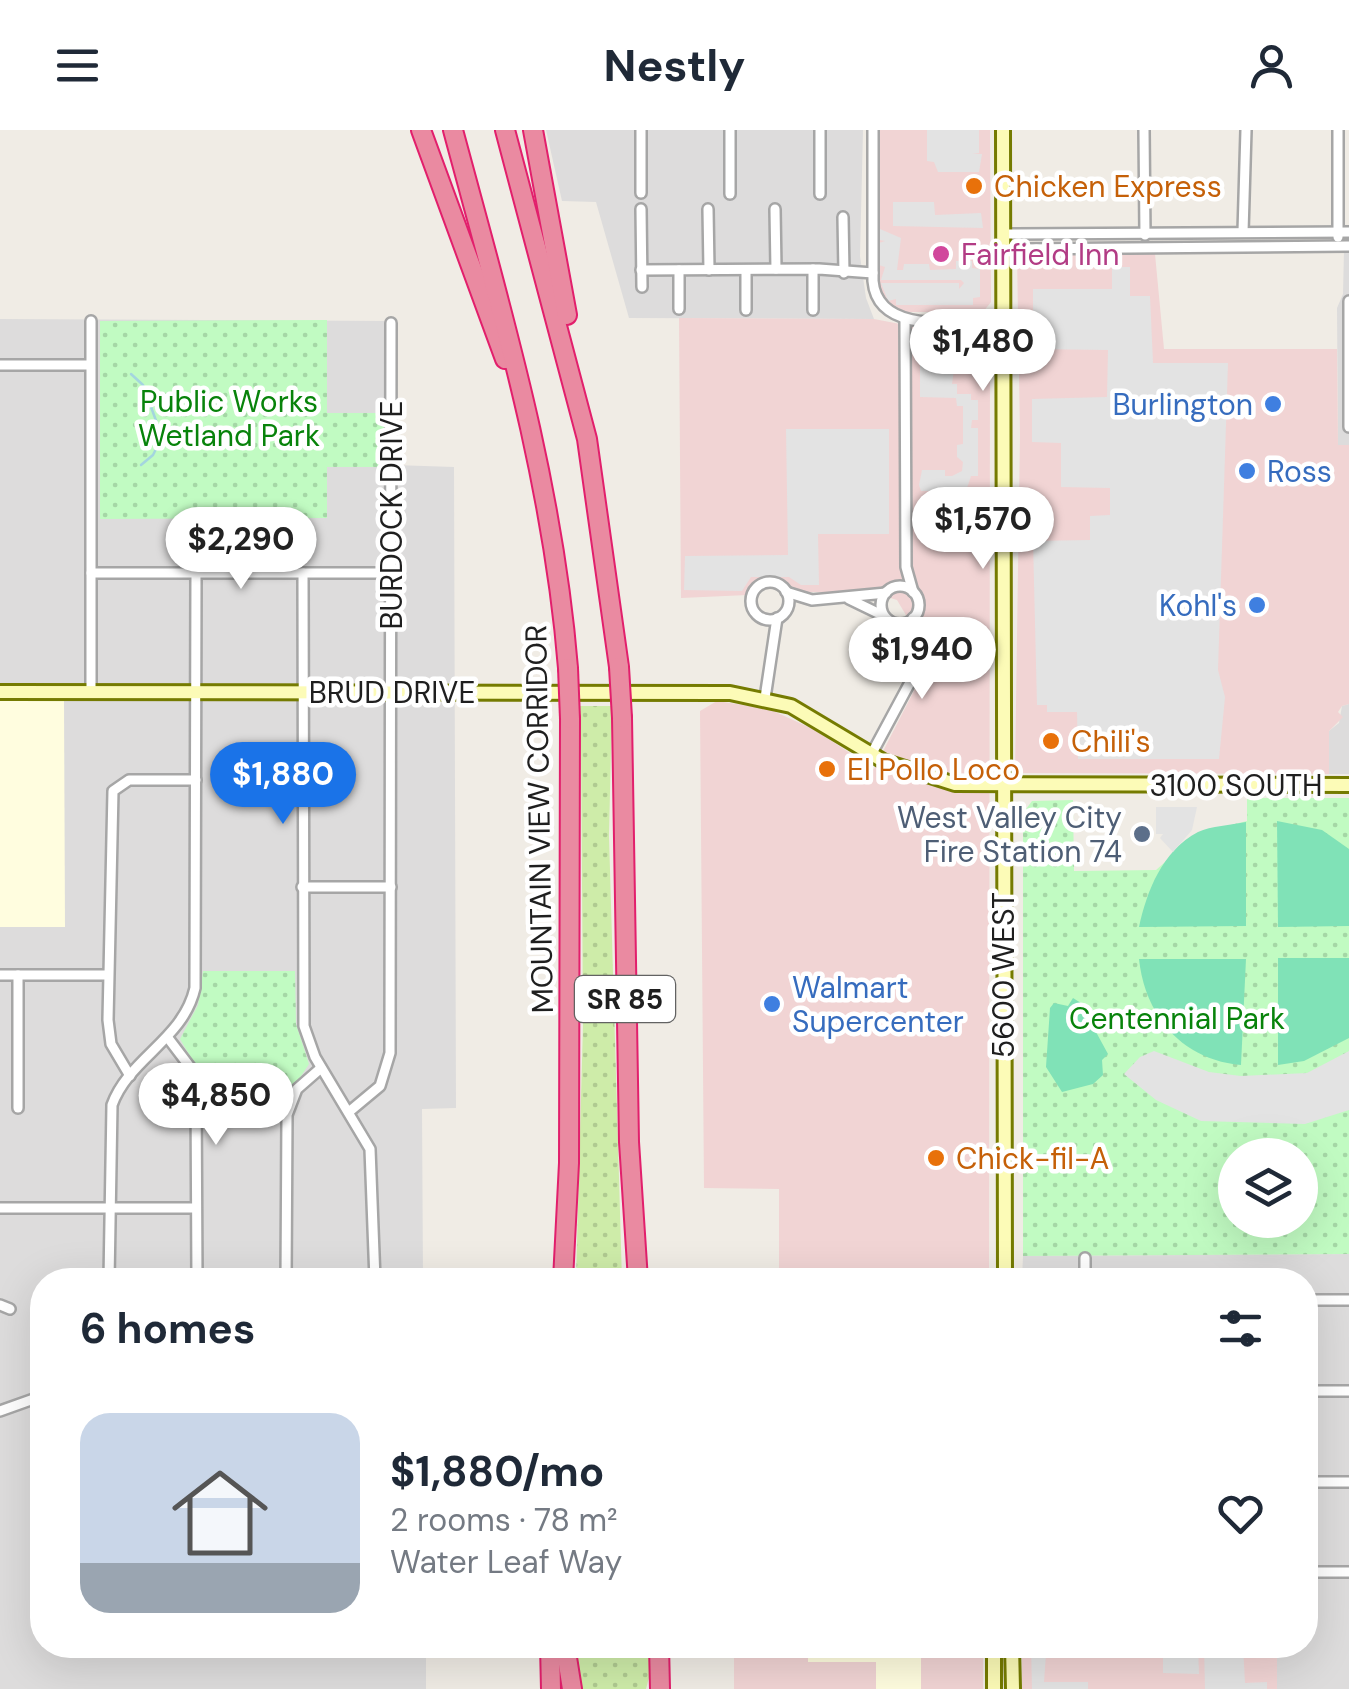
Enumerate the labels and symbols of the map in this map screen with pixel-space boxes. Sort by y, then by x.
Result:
place label: Chicken Express [994,167,1222,206]
marker: Chicken Express [963,175,985,197]
place label: Fairfield Inn [961,235,1120,274]
marker: Fairfield Inn [930,243,952,265]
pin: $1,480 [902,309,1064,394]
park label: Public Works Wetland Park [138,382,320,455]
place label: Burlington [1112,385,1253,424]
marker: Burlington [1262,393,1284,415]
street label: BURDOCK DRIVE [372,401,411,629]
place label: Ross [1267,452,1332,491]
marker: Ross [1236,460,1258,482]
pin: $1,570 [902,487,1064,572]
pin: $2,290 [160,507,322,592]
place label: Kohl's [1159,586,1237,625]
marker: Kohl's [1246,594,1268,616]
pin: $1,940 [841,617,1003,702]
street label: MOUNTAIN VIEW CORRIDOR [516,624,562,1014]
street label: BRUD DRIVE [309,673,475,712]
place label: Chili's [1071,722,1151,761]
marker: Chili's [1040,730,1062,752]
pin: $1,880 [202,742,364,827]
place label: El Pollo Loco [847,750,1020,789]
marker: El Pollo Loco [816,758,838,780]
street label: 3100 SOUTH [1149,766,1323,805]
place label: West Valley City Fire Station 74 [897,798,1122,871]
marker: West Valley City Fire Station 74 [1131,823,1153,845]
street label: 5600 WEST [984,892,1023,1058]
place label: Walmart Supercenter [792,968,964,1041]
road number: SR 85 [575,976,675,1022]
marker: Walmart Supercenter [761,993,783,1015]
park label: Centennial Park [1069,999,1285,1038]
pin: $4,850 [135,1063,297,1148]
place label: Chick-fil-A [956,1139,1109,1178]
marker: Chick-fil-A [925,1147,947,1169]

